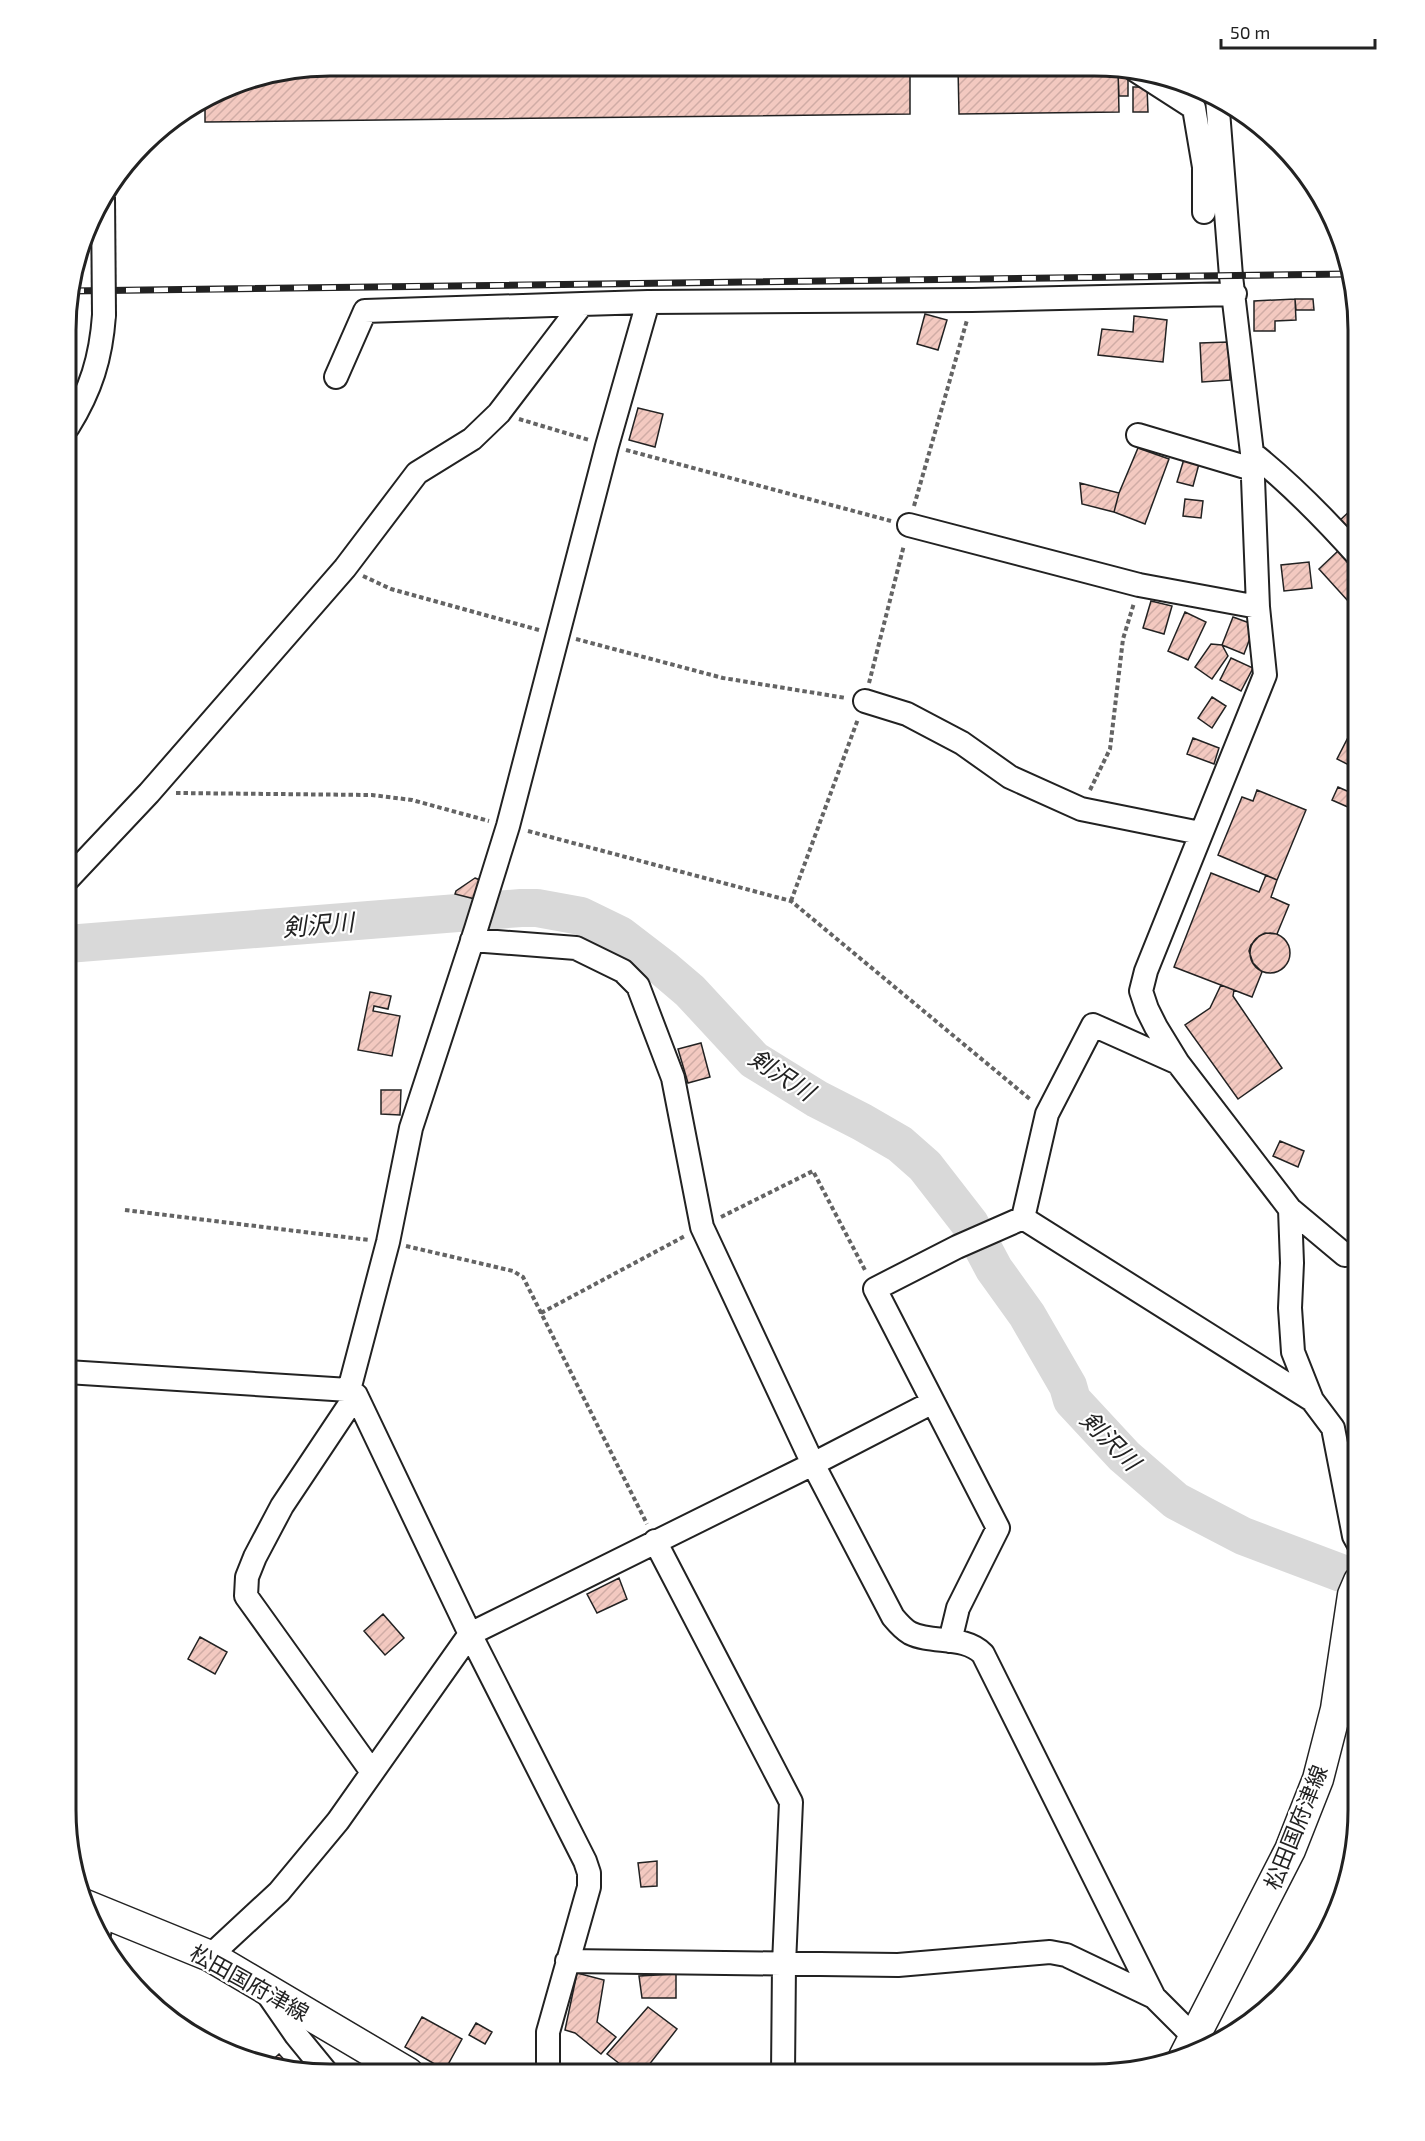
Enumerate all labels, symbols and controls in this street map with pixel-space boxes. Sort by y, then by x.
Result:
scale bar [1221,12,1376,50]
text: 50 m [1230,21,1270,43]
water label: 剣沢川 [281,906,358,942]
water label: 剣沢川 [744,1042,823,1107]
water label: 剣沢川 [1075,1404,1149,1478]
street label: 松田国府津線 [1258,1761,1332,1893]
street label: 松田国府津線 [186,1939,314,2025]

